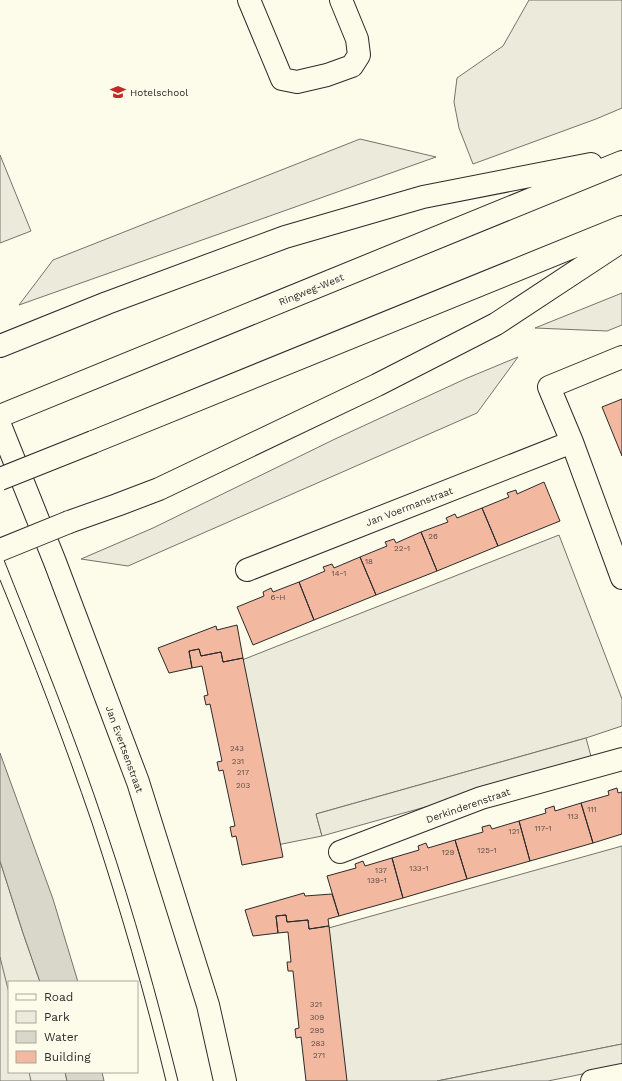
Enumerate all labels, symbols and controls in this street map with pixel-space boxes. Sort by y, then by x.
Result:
school or university icon: Hotelschool [109,83,127,101]
place label: Hotelschool [130,87,188,98]
street label: Ringweg-West [277,271,346,308]
street label: Jan Voermanstraat [364,484,455,528]
house number: 26 [428,532,438,541]
house number: 22-1 [394,544,410,553]
house number: 18 [365,557,373,566]
house number: 14-1 [332,569,346,578]
house number: 6-H [271,593,286,602]
street label: Jan Evertsenstraat [104,704,146,795]
house number: 243 [230,744,244,753]
house number: 231 [232,757,244,766]
house number: 217 [237,768,250,777]
house number: 203 [236,781,250,790]
street label: Derkinderenstraat [425,786,512,825]
house number: 111 [587,805,597,814]
house number: 113 [568,812,579,821]
house number: 117-1 [534,824,552,833]
house number: 121 [509,827,519,836]
house number: 125-1 [477,846,497,855]
house number: 129 [442,848,454,857]
house number: 133-1 [409,864,429,873]
house number: 137 [375,866,387,875]
house number: 139-1 [367,876,387,885]
legend [8,981,138,1073]
text: Road [44,990,73,1004]
house number: 321 [310,1000,322,1009]
text: Park [44,1010,70,1024]
house number: 309 [310,1013,324,1022]
house number: 295 [310,1026,324,1035]
text: Water [44,1030,79,1044]
house number: 283 [311,1039,325,1048]
text: Building [44,1050,91,1064]
house number: 271 [313,1051,325,1060]

